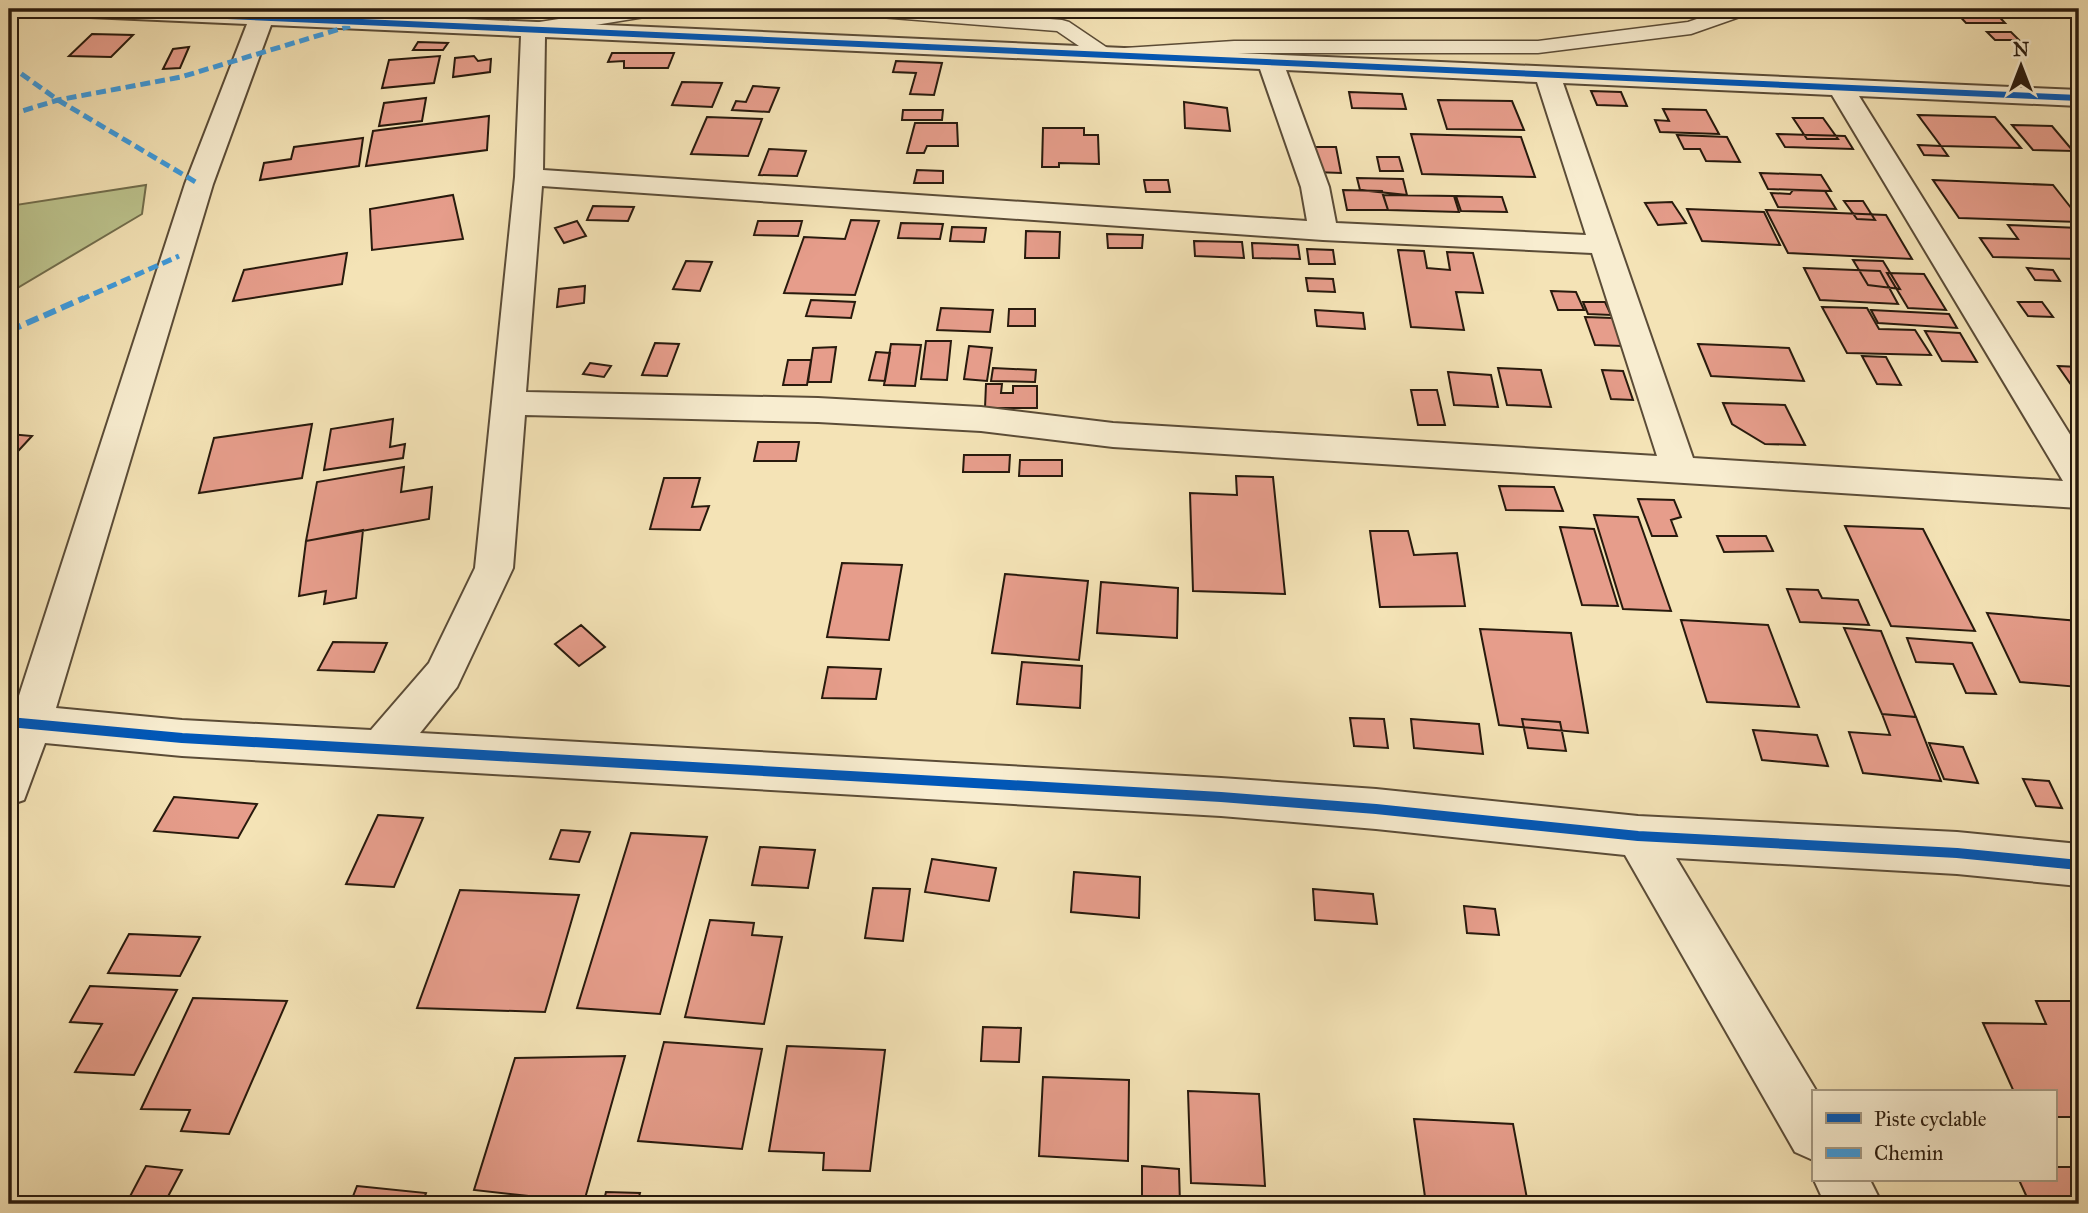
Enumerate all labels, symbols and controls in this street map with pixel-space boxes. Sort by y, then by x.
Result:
north arrow [1986,32,2056,102]
text: N [2013,38,2029,61]
legend [1812,1090,2056,1182]
text: Piste cyclable [1874,1106,1987,1132]
text: Chemin [1874,1140,1943,1166]

